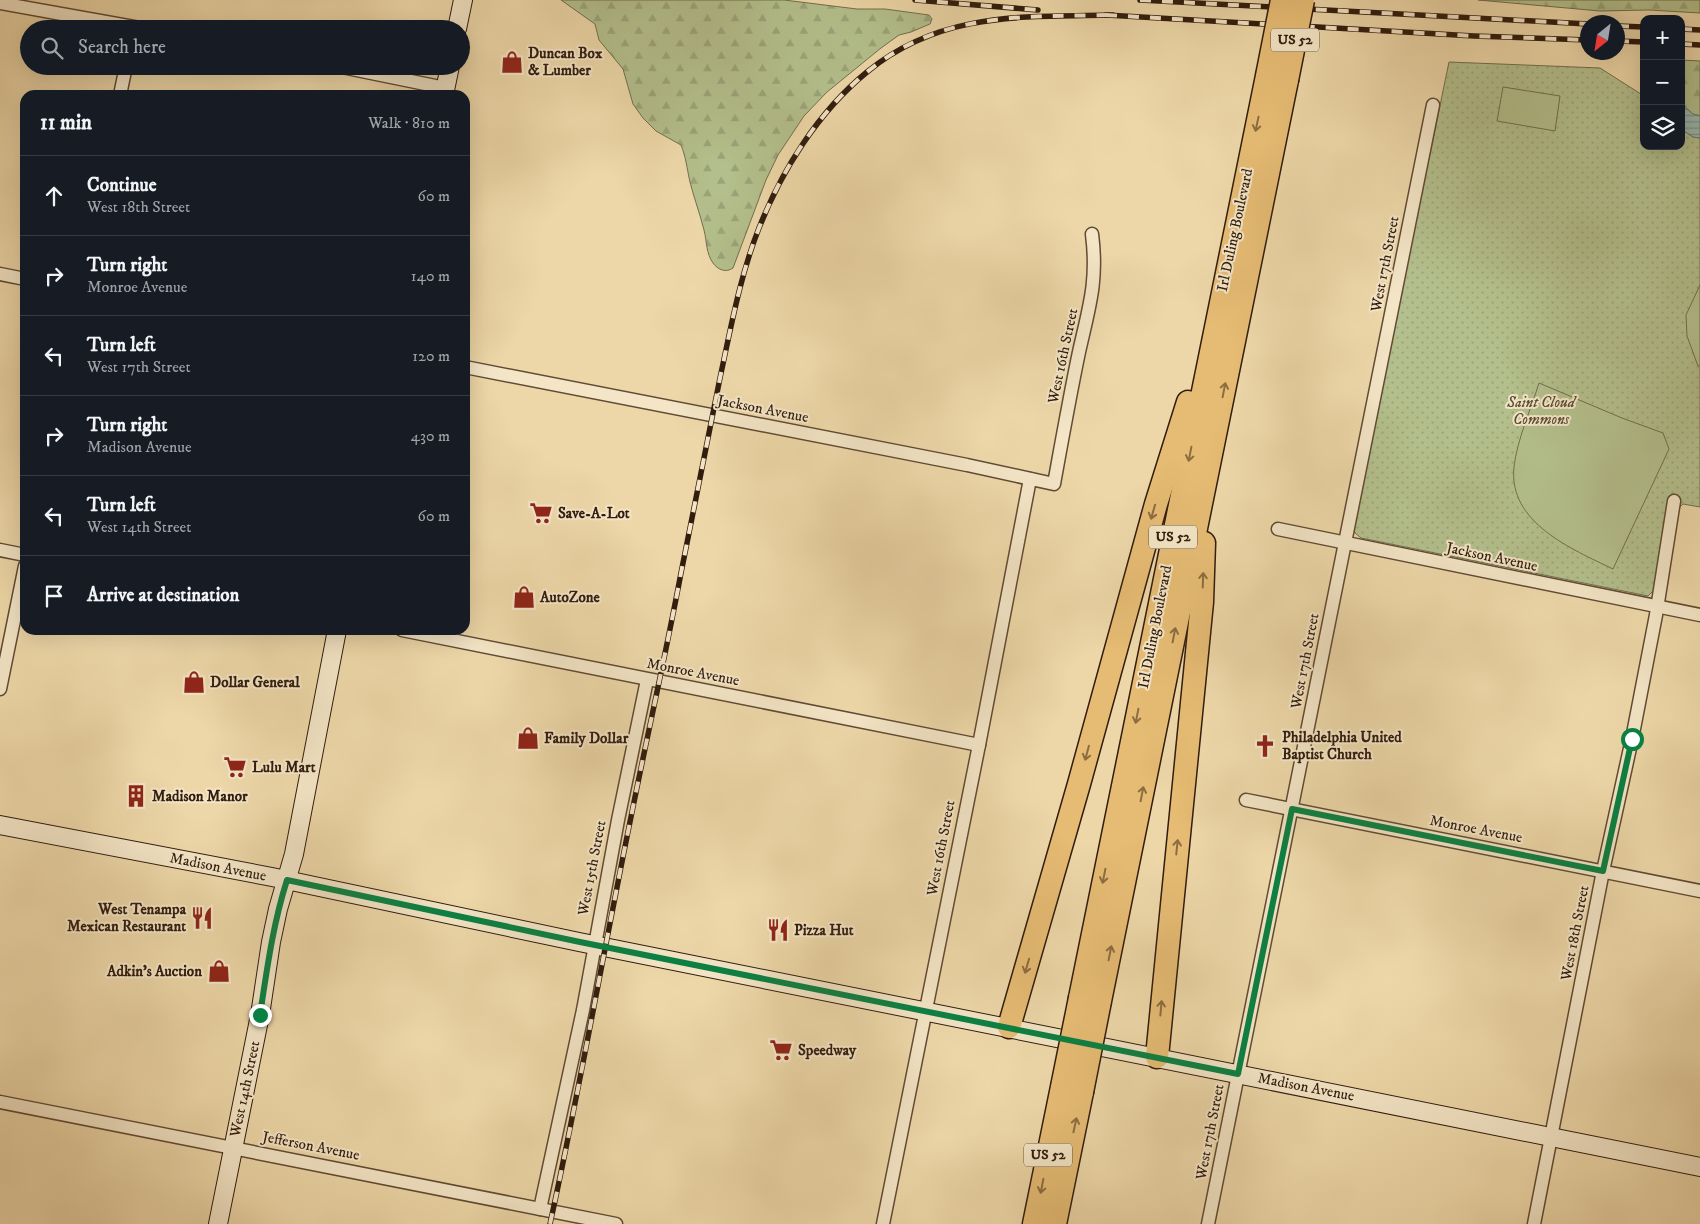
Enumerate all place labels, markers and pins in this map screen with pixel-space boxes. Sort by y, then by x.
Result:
place label: Duncan Box & Lumber [528,44,603,80]
shop icon: Duncan Box & Lumber [499,49,525,75]
supermarket icon: Save-A-Lot [528,500,554,526]
place label: Save-A-Lot [558,504,630,523]
shop icon: AutoZone [511,584,537,610]
place label: AutoZone [539,588,600,607]
shop icon: Dollar General [181,669,207,695]
place label: Dollar General [210,673,300,692]
shop icon: Family Dollar [515,725,541,751]
place label: Philadelphia United Baptist Church [1282,728,1402,764]
place label: Family Dollar [544,729,629,748]
church icon: Philadelphia United Baptist Church [1252,733,1278,759]
supermarket icon: Lulu Mart [222,754,248,780]
place label: Lulu Mart [252,758,316,777]
building icon: Madison Manor [123,783,149,809]
place label: Madison Manor [152,787,248,806]
place label: West Tenampa Mexican Restaurant [67,900,187,936]
restaurant icon: West Tenampa Mexican Restaurant [189,905,215,931]
restaurant icon: Pizza Hut [765,917,791,943]
place label: Pizza Hut [794,921,854,940]
shop icon: Adkin's Auction [206,958,232,984]
place label: Adkin's Auction [106,962,202,981]
supermarket icon: Speedway [768,1037,794,1063]
place label: Speedway [798,1041,857,1060]

